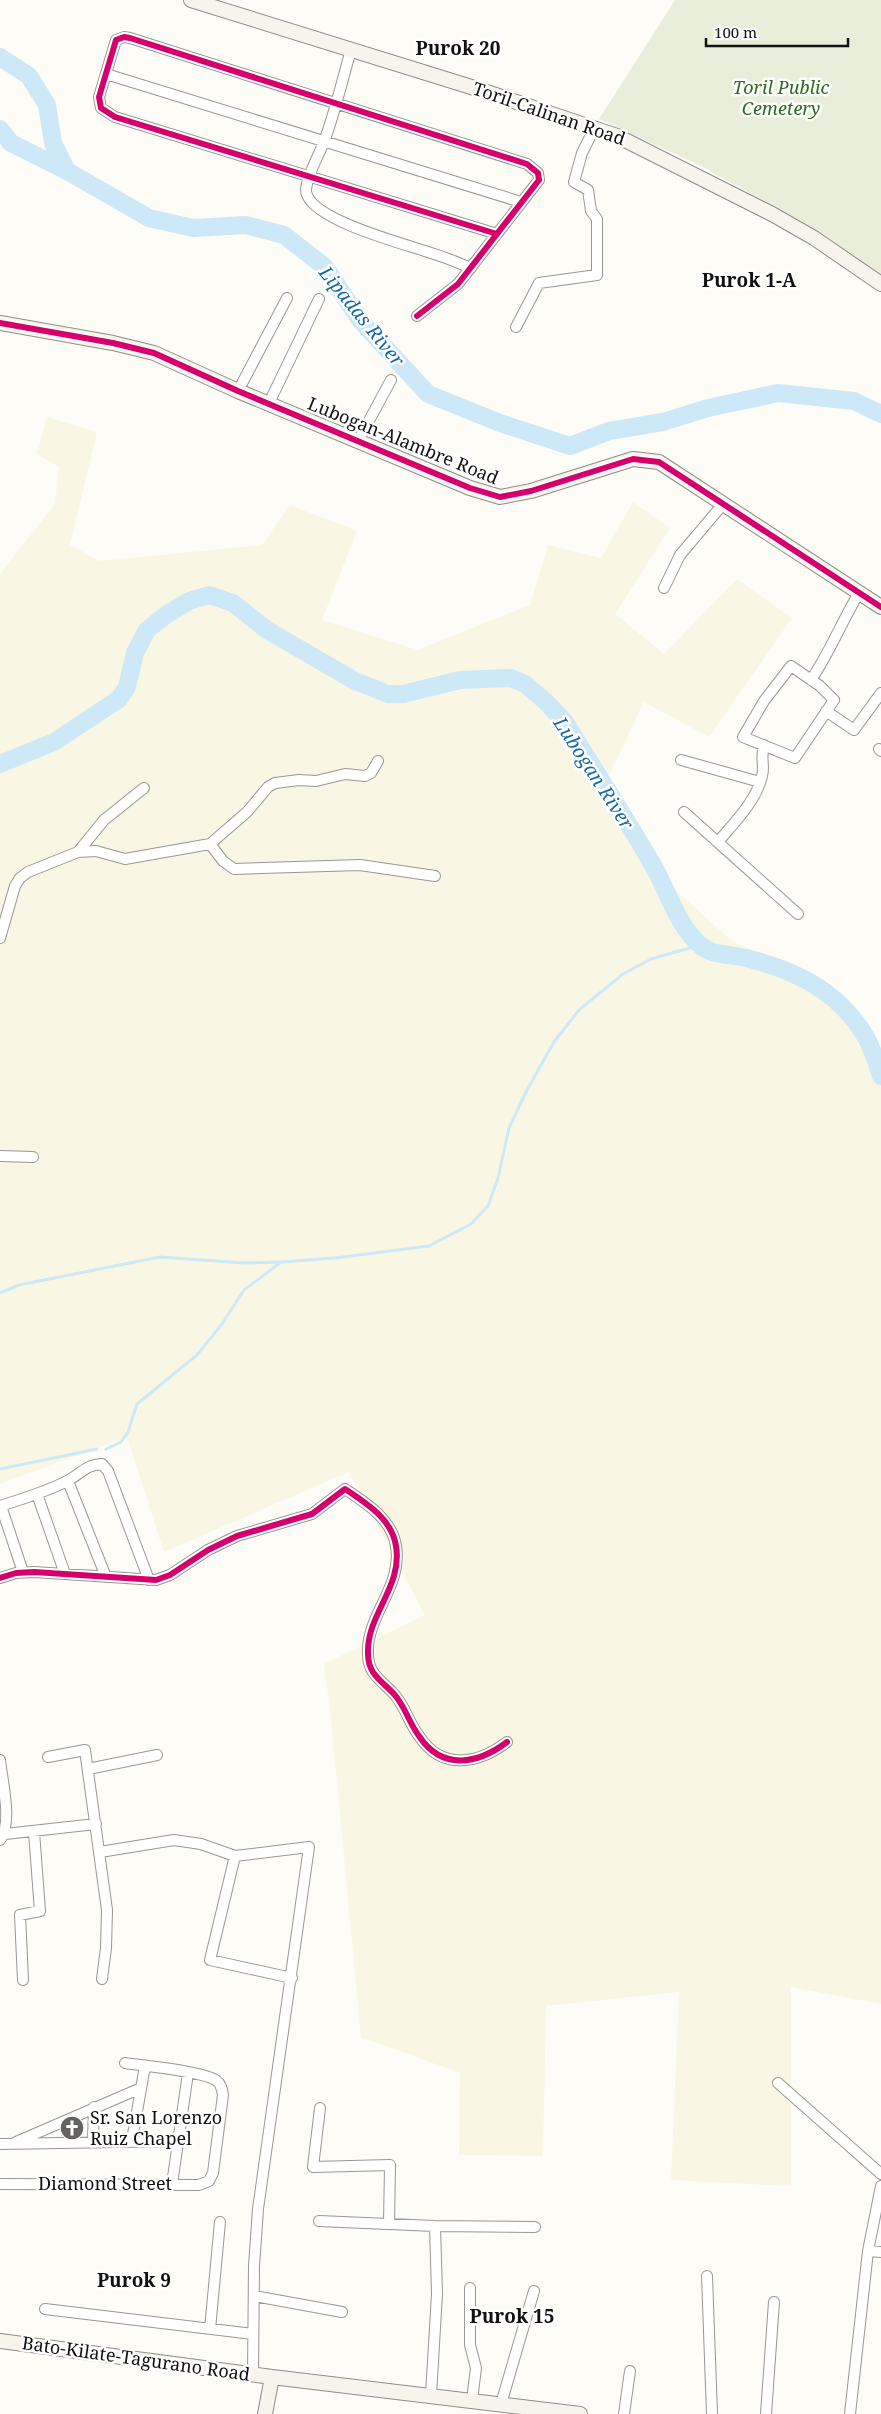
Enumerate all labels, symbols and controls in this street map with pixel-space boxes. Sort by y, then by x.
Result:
scale bar [706,15,848,47]
text: 100 m [714,22,757,42]
district label: Purok 20 [416,35,501,61]
park label: Toril Public Cemetery [733,75,830,120]
street label: Toril-Calinan Road [470,76,629,150]
water label: Lipadas River [313,260,411,372]
district label: Purok 1-A [702,267,797,293]
street label: Lubogan-Alambre Road [304,391,502,489]
water label: Lubogan River [547,711,640,835]
place label: Sr. San Lorenzo Ruiz Chapel [90,2105,222,2150]
church icon: Sr. San Lorenzo Ruiz Chapel [59,2115,85,2141]
street label: Diamond Street [38,2171,172,2195]
district label: Purok 9 [97,2267,171,2293]
district label: Purok 15 [470,2303,554,2329]
street label: Bato-Kilate-Tagurano Road [21,2330,252,2386]

